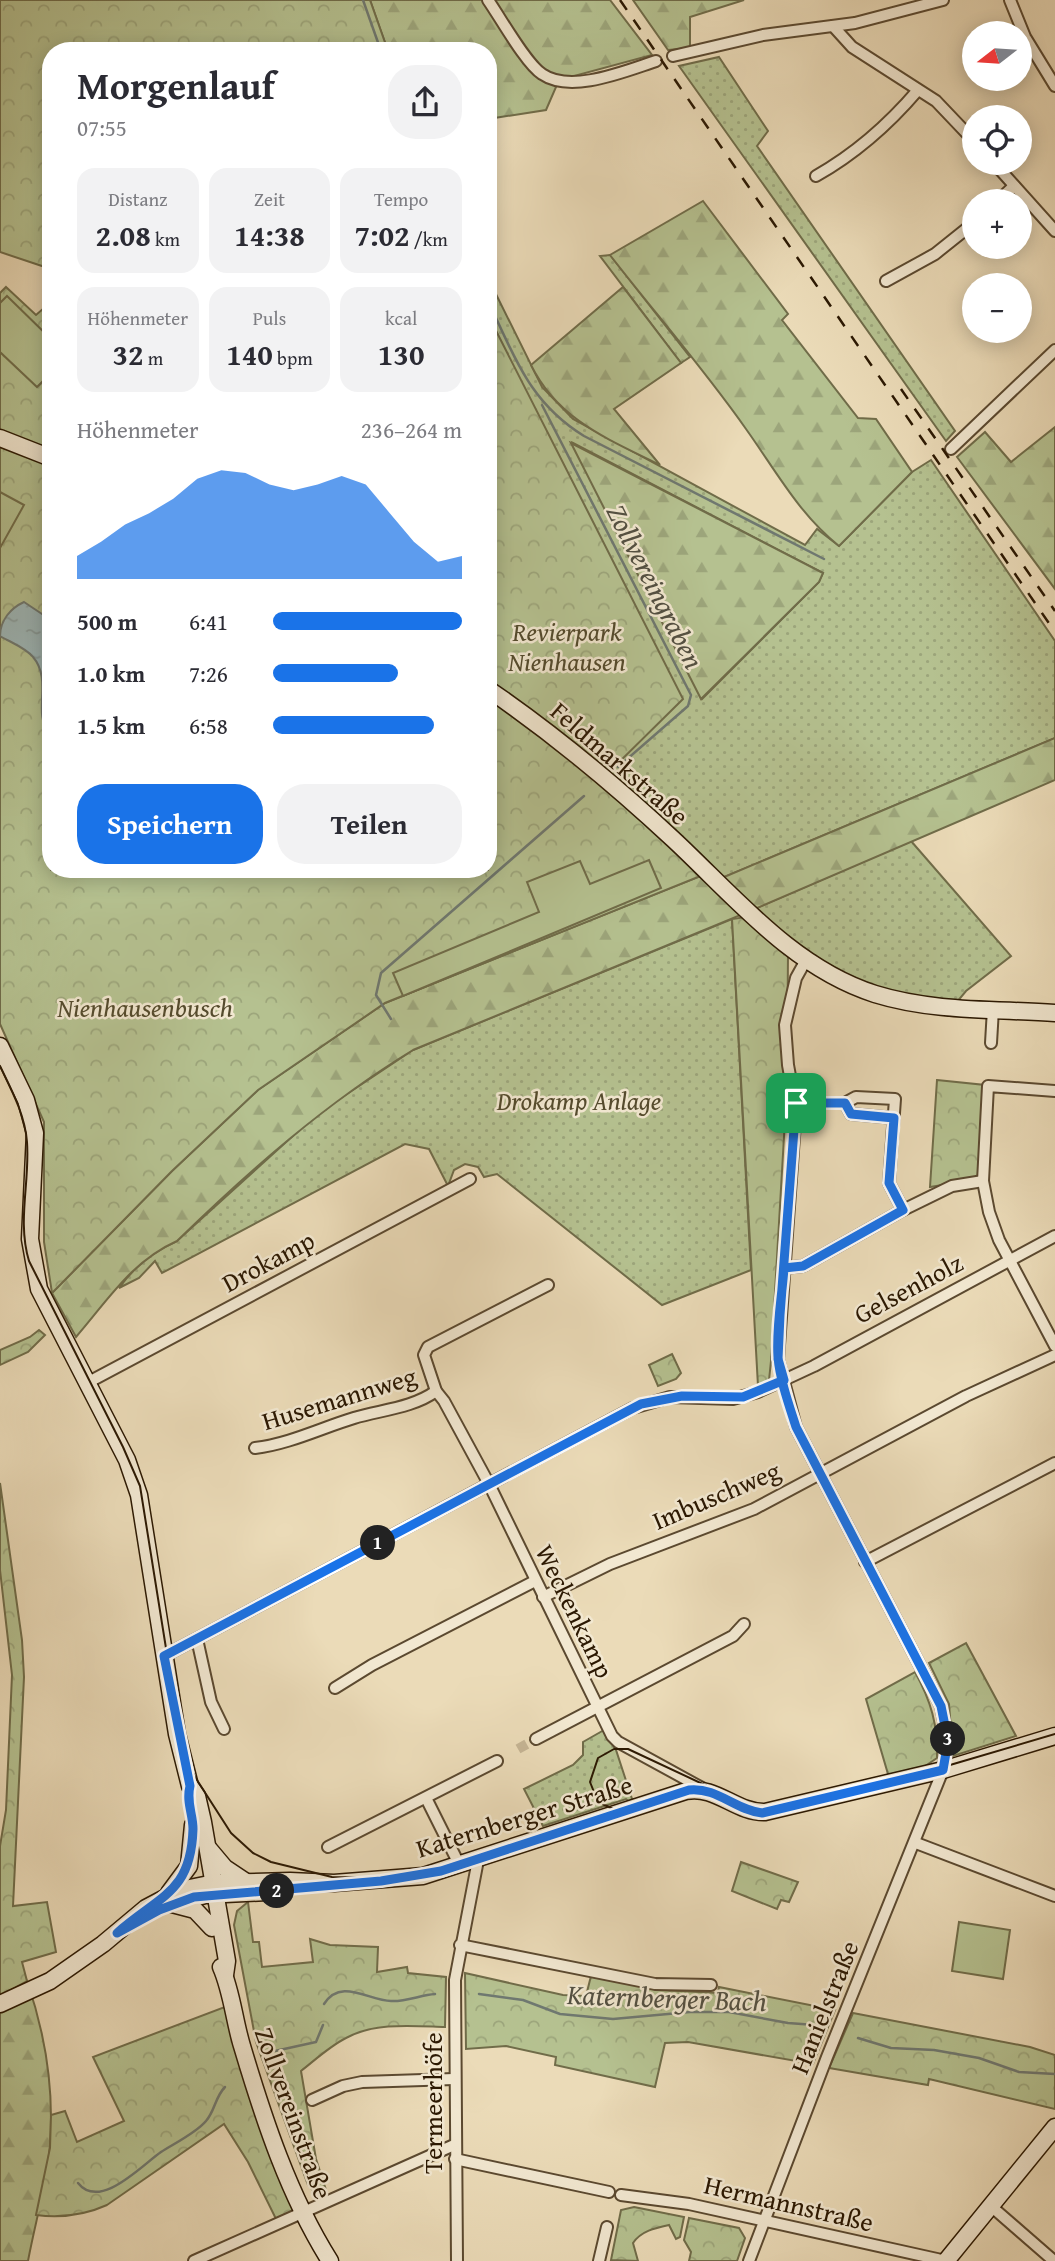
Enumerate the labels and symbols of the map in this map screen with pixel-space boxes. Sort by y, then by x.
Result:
north arrow [962,21,1032,91]
water label: Zollvereingraben [597,496,715,676]
park label: Revierpark Nienhausen [507,612,626,681]
street label: Feldmarkstraße [542,692,698,834]
park label: Nienhausenbusch [56,988,233,1027]
pin [766,1073,826,1133]
park label: Drokamp Anlage [496,1081,661,1120]
street label: Drokamp [215,1220,321,1302]
street label: Gelsenholz [847,1243,969,1333]
street label: Husemannweg [257,1356,421,1440]
street label: Imbuschweg [646,1450,786,1539]
pin: 1 [360,1526,396,1560]
street label: Weckenkamp [526,1537,624,1685]
pin: 3 [930,1722,965,1756]
street label: Katernberger Straße [411,1765,637,1867]
pin: 2 [260,1874,294,1909]
street label: Hanielstraße [780,1934,868,2080]
water label: Katernberger Bach [565,1973,768,2021]
street label: Zollvereinstraße [245,2022,343,2204]
street label: Termeerhöfe [413,2032,452,2174]
street label: Hermannstraße [701,2165,877,2241]

